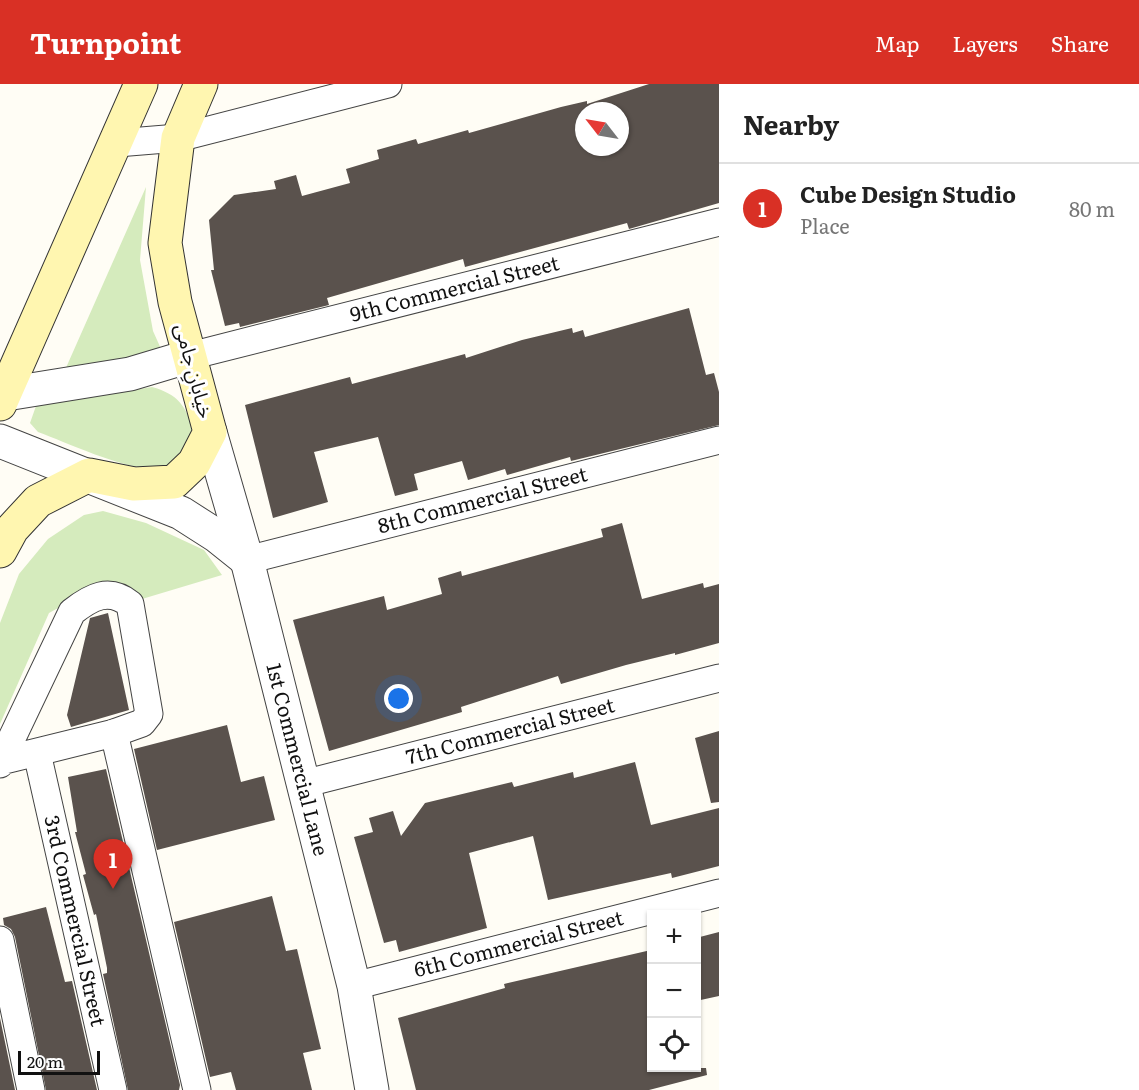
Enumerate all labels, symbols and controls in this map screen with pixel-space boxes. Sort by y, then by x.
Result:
text: Turnpoint [30,21,181,63]
text: Map [875,27,920,58]
text: Layers [953,27,1018,58]
text: Share [1051,27,1109,58]
north arrow [575,102,629,156]
text: Nearby [743,104,839,143]
text: Cube Design Studio [800,177,1016,210]
text: 1 [758,193,767,223]
text: 80 m [1069,193,1115,223]
text: Place [800,210,850,240]
street label: 9th Commercial Street [346,246,562,328]
street label: خیابانِ جامی [166,320,223,422]
street label: 8th Commercial Street [374,457,590,539]
street label: 1st Commercial Lane [260,660,338,859]
your location [384,684,413,713]
street label: 7th Commercial Street [402,688,617,770]
street label: 3rd Commercial Street [38,812,115,1029]
pin: 1 [94,840,132,889]
street label: 6th Commercial Street [410,901,626,983]
map controls [647,910,701,1072]
button: + [647,910,701,964]
button: − [647,964,701,1018]
button: locate [647,1018,701,1072]
scale bar [18,1048,100,1076]
text: 20 m [27,1049,63,1073]

